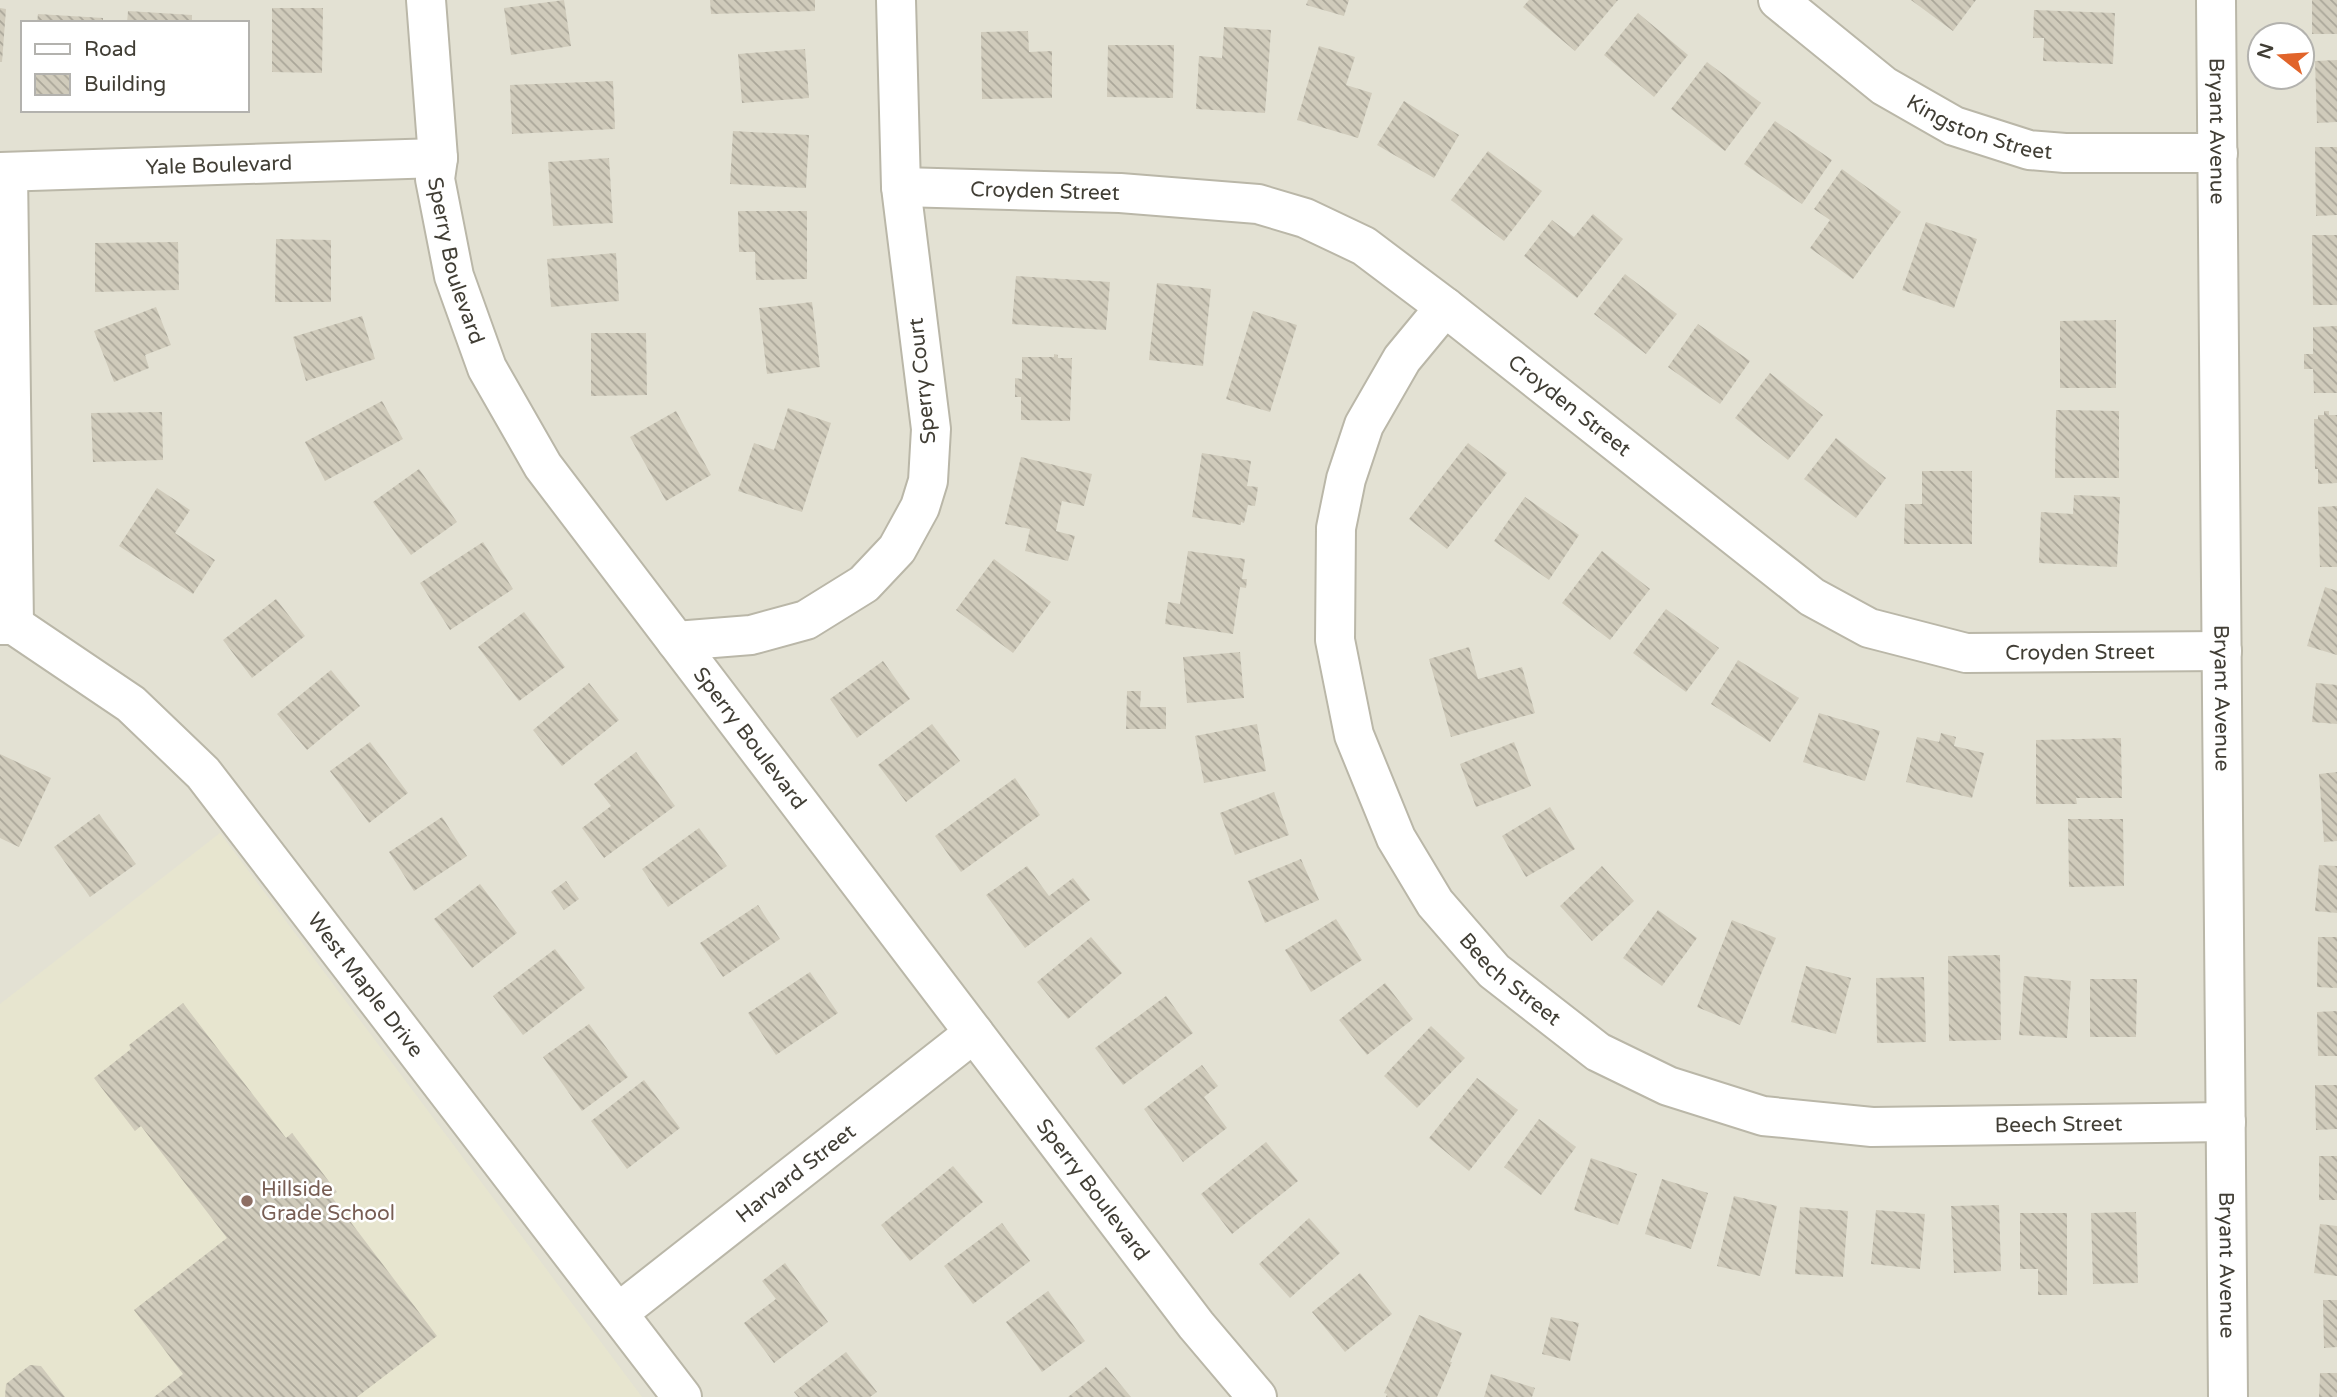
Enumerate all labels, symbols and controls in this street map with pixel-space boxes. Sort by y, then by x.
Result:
legend [21,21,248,112]
north arrow [2246,21,2316,91]
text: Road [84,37,137,62]
text: N [2253,41,2278,62]
street label: Bryant Avenue [2203,58,2230,205]
text: Building [84,72,166,97]
street label: Kingston Street [1902,90,2053,165]
street label: Yale Boulevard [145,151,293,180]
street label: Sperry Boulevard [422,175,489,348]
street label: Croyden Street [970,177,1120,206]
street label: Sperry Court [903,317,942,445]
street label: Croyden Street [1503,350,1636,462]
street label: Bryant Avenue [2208,625,2235,772]
street label: Croyden Street [2005,640,2155,666]
street label: Sperry Boulevard [688,663,811,814]
street label: West Maple Drive [302,908,429,1062]
street label: Beech Street [1454,928,1566,1031]
street label: Beech Street [1995,1111,2123,1138]
street label: Sperry Boulevard [1031,1114,1155,1266]
street label: Harvard Street [731,1119,861,1228]
place label: Hillside Grade School [261,1177,395,1226]
street label: Bryant Avenue [2213,1192,2239,1339]
marker: Hillside Grade School [239,1193,255,1209]

